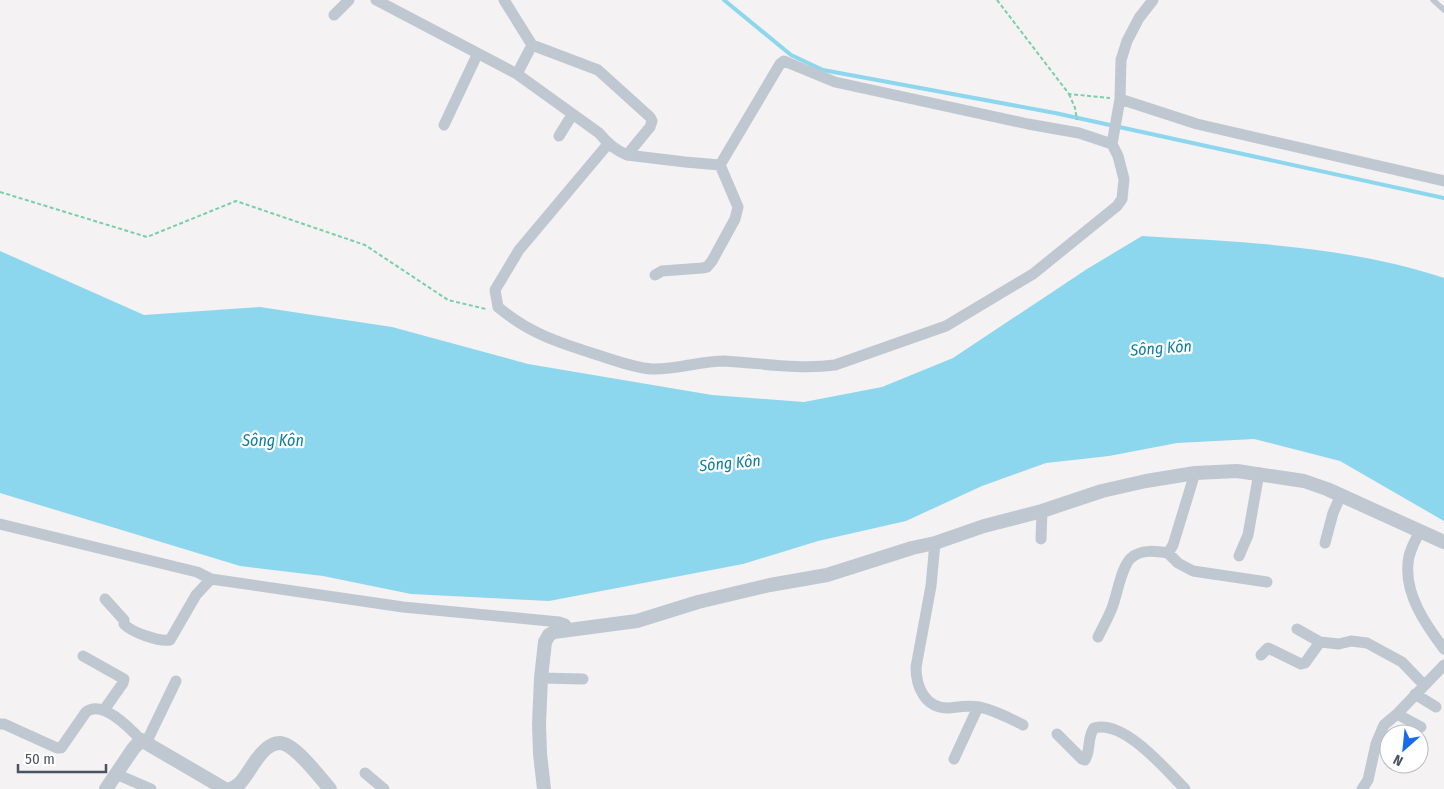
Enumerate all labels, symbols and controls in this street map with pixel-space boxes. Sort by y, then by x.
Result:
water label: Sông Kôn [1129,336,1192,360]
water label: Sông Kôn [241,431,304,450]
water label: Sông Kôn [697,451,762,475]
north arrow [1379,724,1429,774]
scale bar [18,742,105,774]
text: 50 m [25,750,55,768]
text: N [1391,751,1406,770]

